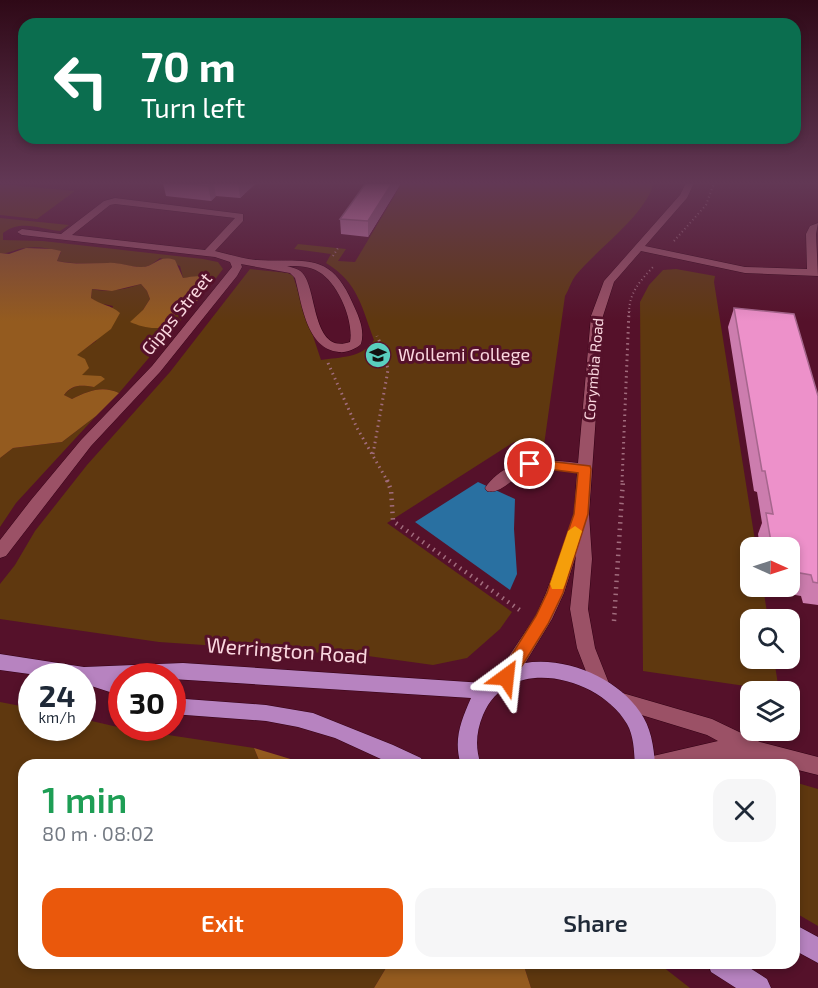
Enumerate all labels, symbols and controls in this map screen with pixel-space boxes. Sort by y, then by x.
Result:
text: 70 m [141,40,236,90]
icon: left [42,42,120,120]
text: Turn left [141,91,245,123]
street label: Gipps Street [136,268,216,359]
street label: Corymbia Road [580,317,606,421]
school or university icon: Wollemi College [363,340,393,370]
place label: Wollemi College [398,343,530,365]
pin [504,438,555,489]
icon: arrive [513,447,546,480]
north arrow [740,537,800,597]
map controls [740,537,800,741]
button: search [740,609,800,669]
street label: Werrington Road [205,631,369,668]
position arrow [474,645,538,709]
speed limit sign: 30 [108,663,186,741]
text: 24 [39,677,75,713]
button: layers [740,681,800,741]
text: km/h [38,708,76,726]
text: 1 min [42,777,127,820]
button: close [713,779,776,842]
text: 80 m · 08:02 [42,821,154,845]
button: Exit [42,888,403,957]
button: Share [415,888,776,957]

